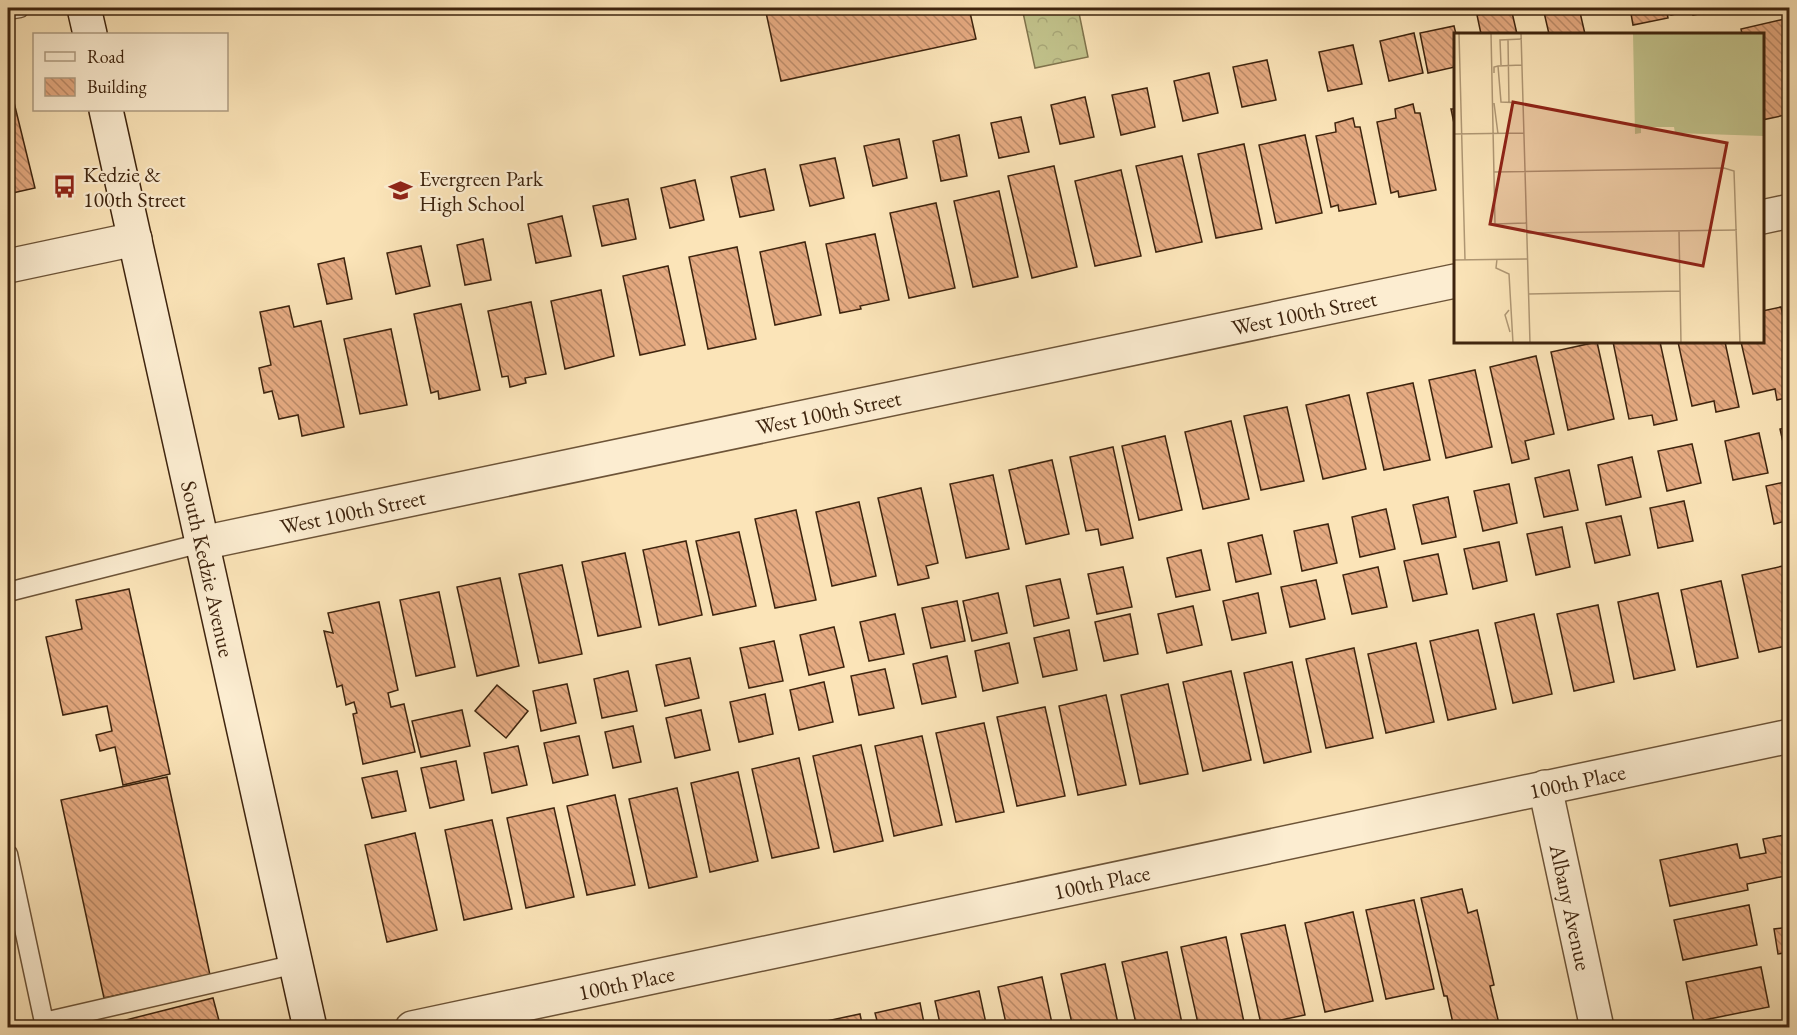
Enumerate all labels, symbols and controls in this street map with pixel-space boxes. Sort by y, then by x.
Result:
legend [33,33,228,111]
inset map [1454,33,1764,344]
text: Road [87,45,126,68]
text: Building [87,75,147,98]
place label: Kedzie & 100th Street [83,160,186,214]
place label: Evergreen Park High School [419,164,544,218]
bus stop icon: Kedzie & 100th Street [52,174,78,200]
school or university icon: Evergreen Park High School [388,178,414,204]
street label: West 100th Street [1229,284,1380,342]
street label: West 100th Street [753,383,904,442]
street label: South Kedzie Avenue [174,478,241,660]
street label: West 100th Street [278,483,428,541]
street label: 100th Place [1526,757,1628,806]
street label: Albany Avenue [1543,841,1598,973]
street label: 100th Place [1051,858,1153,907]
street label: 100th Place [576,959,678,1007]

